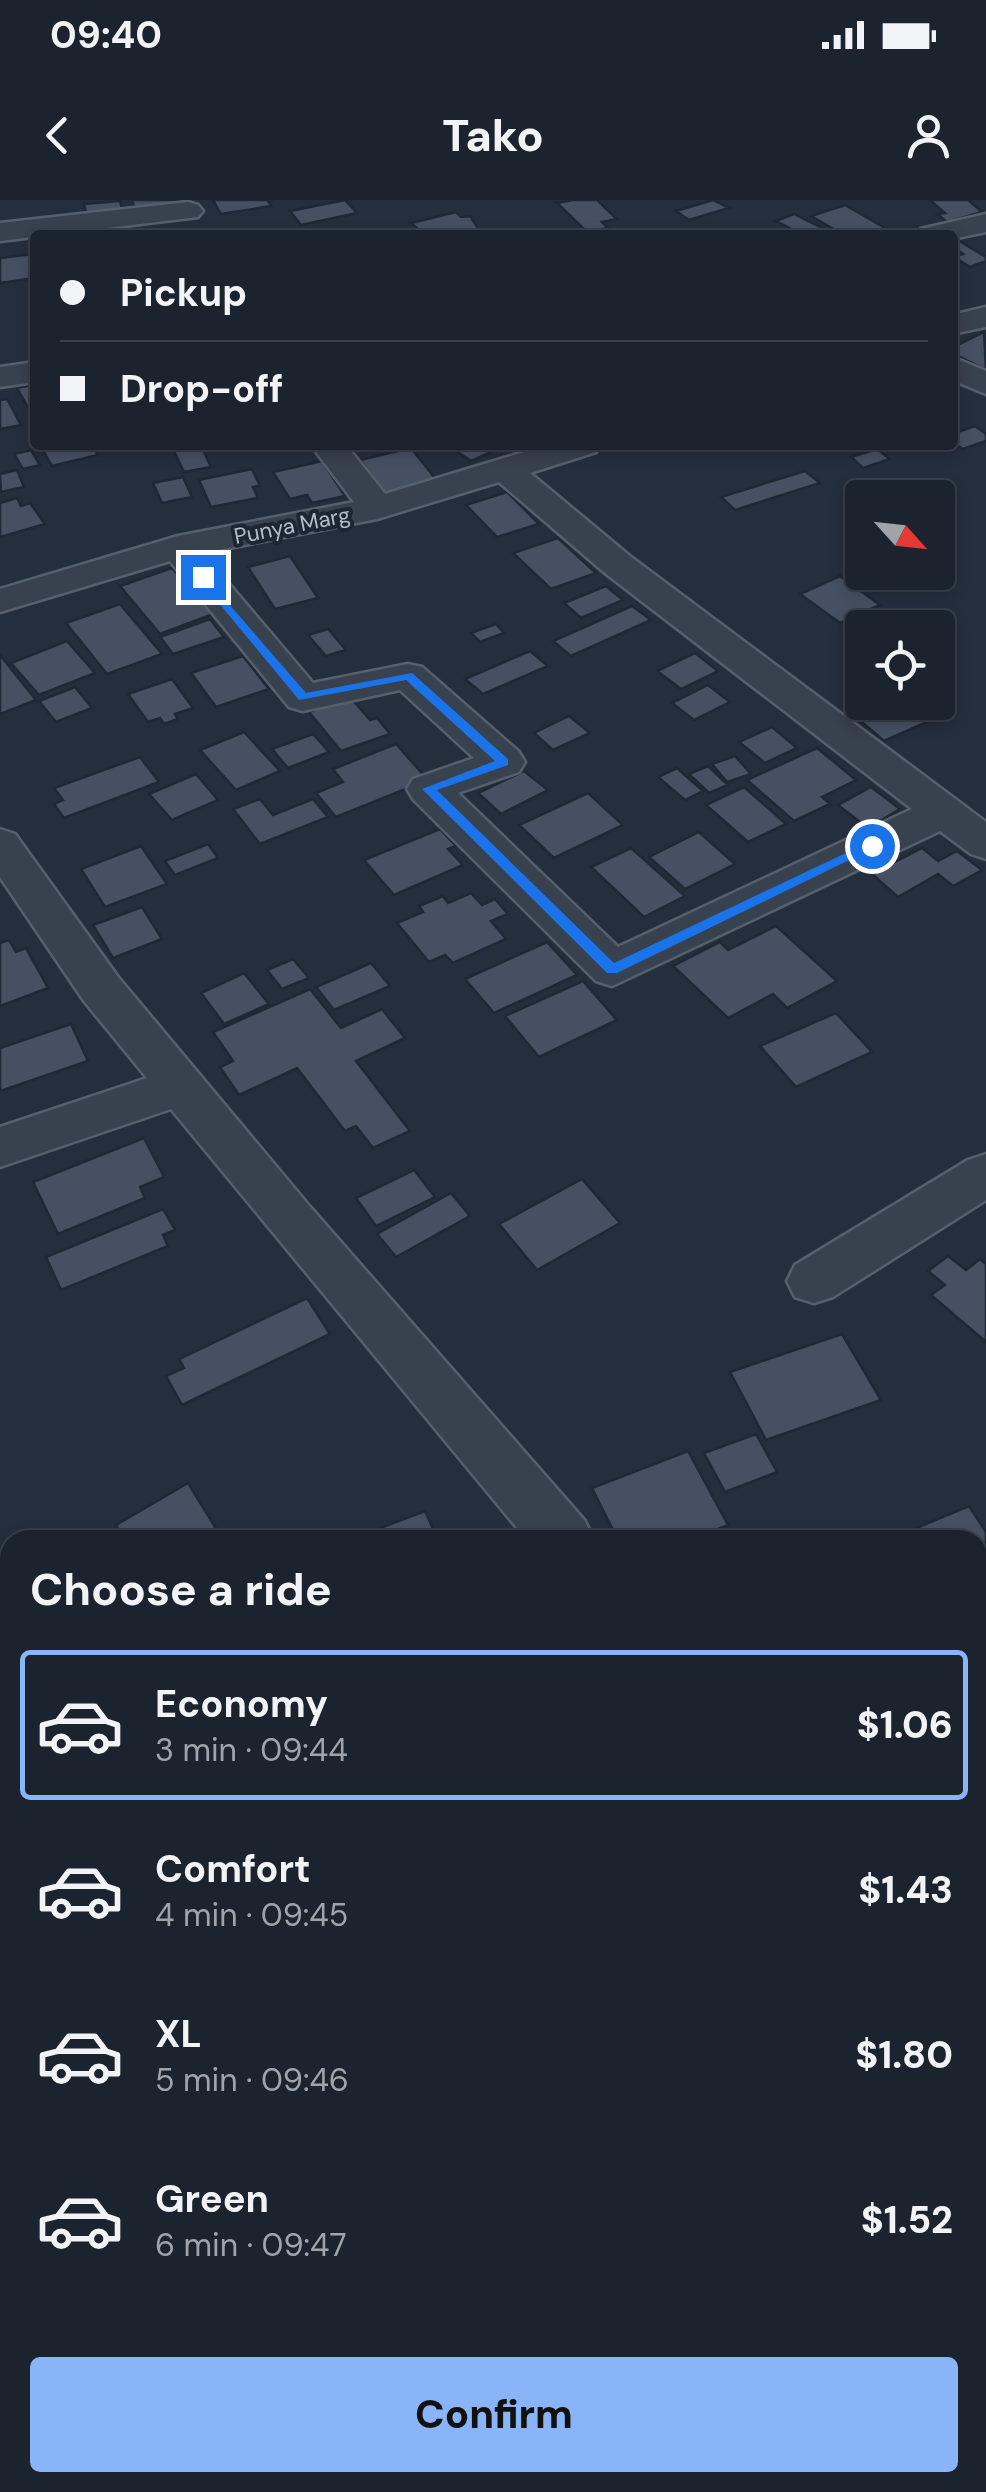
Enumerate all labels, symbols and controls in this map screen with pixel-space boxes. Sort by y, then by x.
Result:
text: 09:40 [50,10,162,60]
text: Tako [442,106,544,165]
icon: back [30,108,85,163]
icon: person [901,108,956,163]
text: Pickup [120,268,247,318]
text: Drop-off [120,364,283,414]
north arrow [845,480,955,590]
map controls [845,480,955,720]
street label: Punya Marg [232,500,353,551]
route end [181,555,226,600]
button: locate [845,610,955,720]
route start [850,824,895,869]
text: Choose a ride [30,1560,332,1619]
text: Economy [155,1679,328,1729]
icon: car [35,1680,125,1770]
text: $1.06 [857,1700,953,1750]
text: 3 min · 09:44 [155,1729,348,1771]
text: Comfort [155,1844,311,1894]
icon: car [35,1845,125,1935]
text: $1.43 [858,1865,953,1915]
text: 4 min · 09:45 [155,1894,348,1936]
text: XL [155,2009,202,2059]
icon: car [35,2010,125,2100]
text: $1.80 [855,2030,953,2080]
text: 5 min · 09:46 [155,2059,349,2101]
text: Green [155,2174,269,2224]
icon: car [35,2175,125,2265]
text: $1.52 [861,2195,953,2245]
text: 6 min · 09:47 [155,2224,347,2266]
button: Confirm [30,2357,958,2472]

